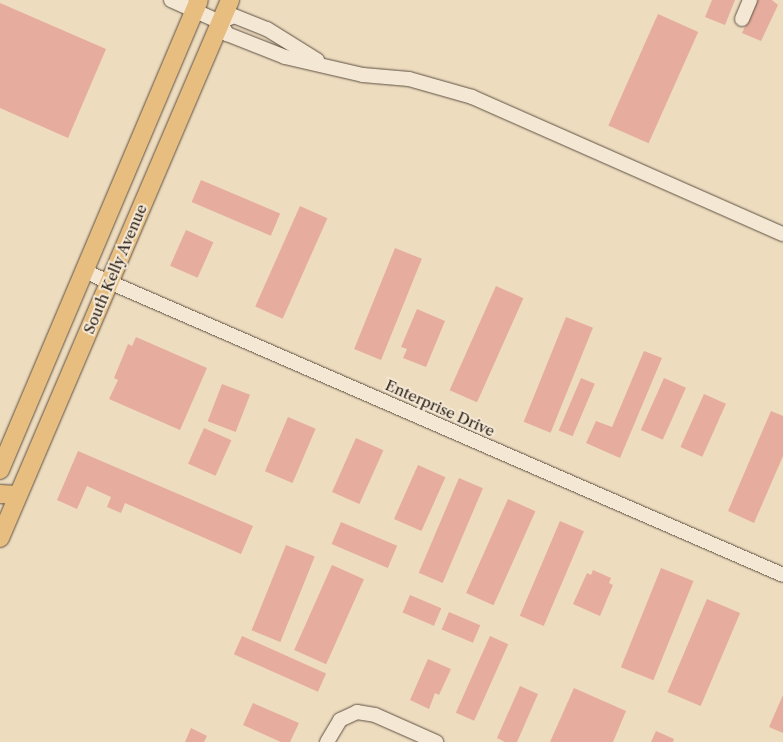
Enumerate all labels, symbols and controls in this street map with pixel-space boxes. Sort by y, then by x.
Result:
street label: South Kelly Avenue [79,201,151,337]
street label: Enterprise Drive [383,376,497,440]

